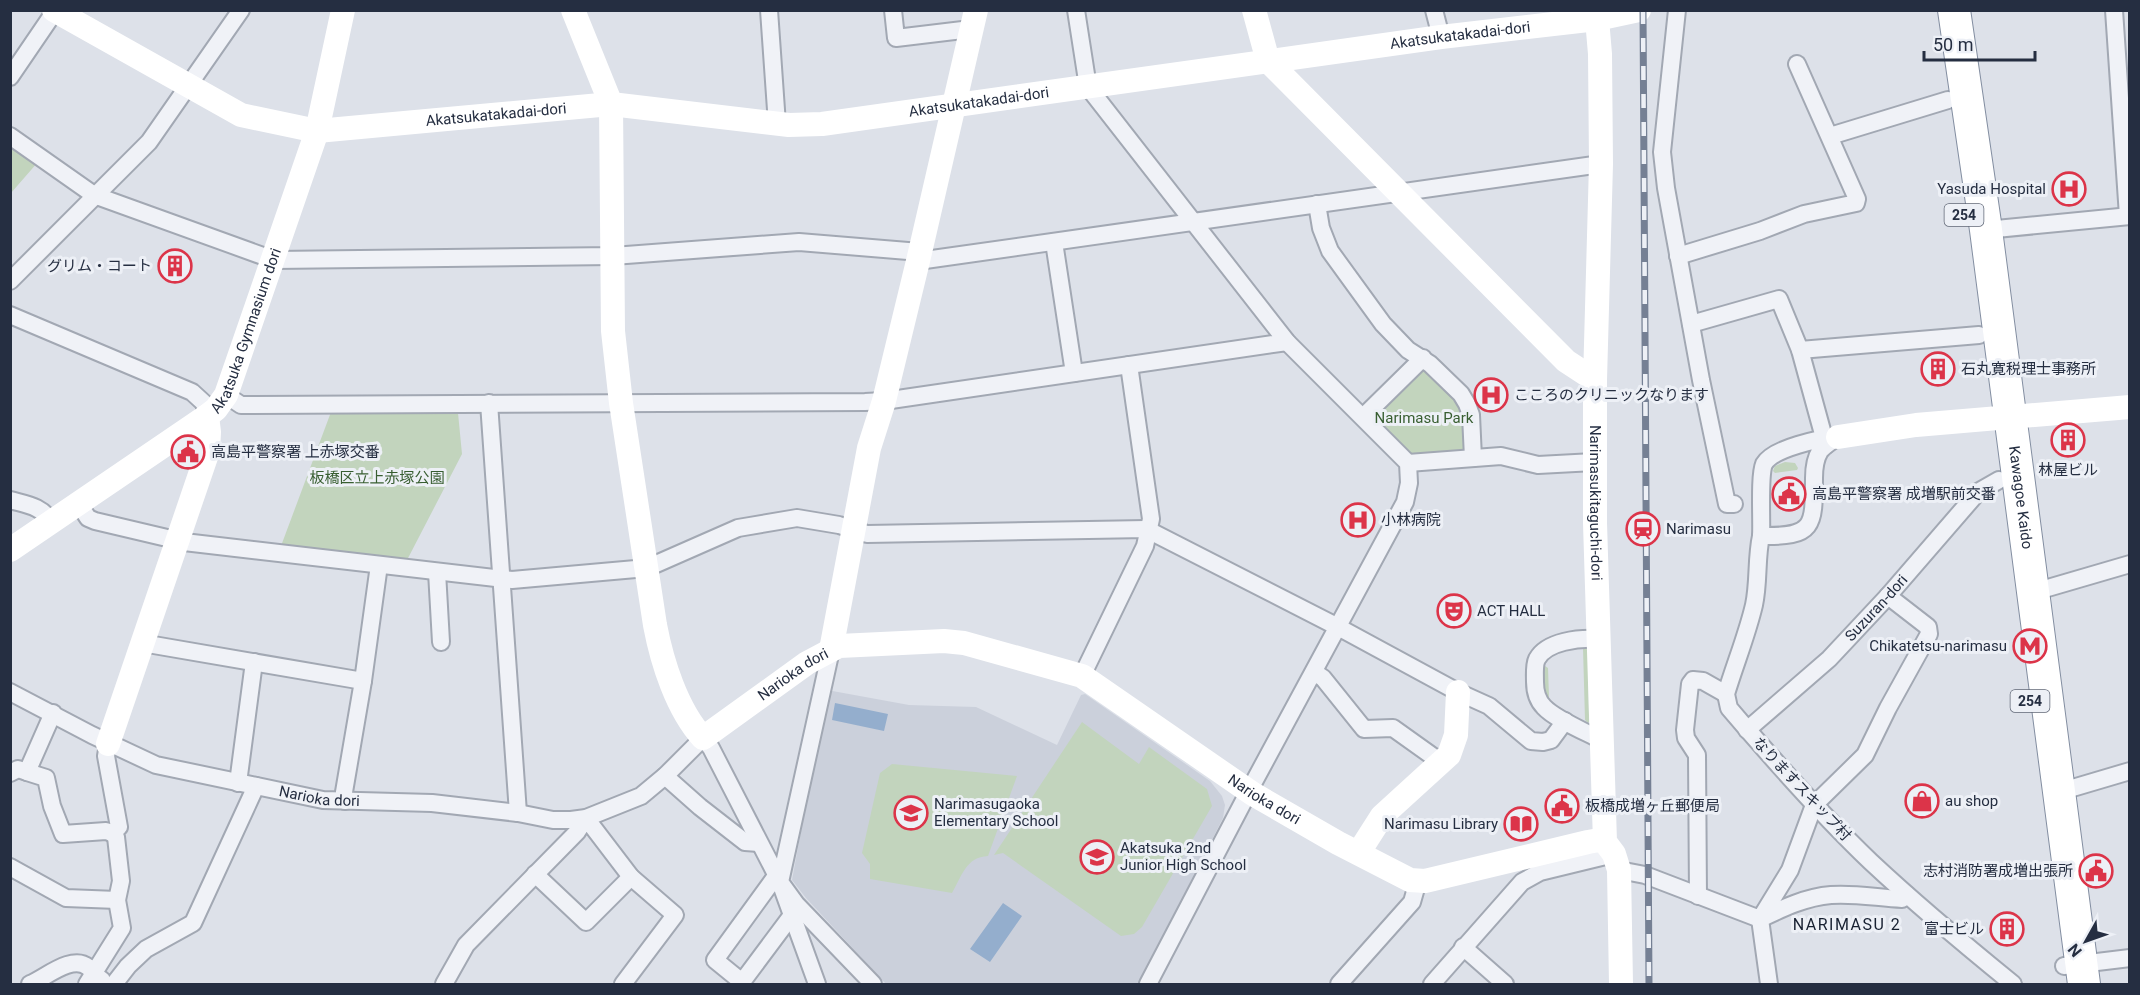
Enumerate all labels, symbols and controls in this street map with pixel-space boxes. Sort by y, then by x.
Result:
street label: Akatsukatakadai-dori [1389,18,1531,53]
scale bar [1924,24,2035,62]
text: 50 m [1933,34,1973,55]
street label: Akatsukatakadai-dori [908,83,1050,121]
street label: Akatsukatakadai-dori [425,99,567,130]
hospital icon: Yasuda Hospital [2051,171,2087,207]
place label: Yasuda Hospital [1937,180,2046,198]
road number: 254 [1944,204,1984,226]
street label: Akatsuka Gymnasium dori [207,246,285,417]
building icon: グリム・コート [157,248,193,284]
place label: グリム・コート [47,257,152,275]
building icon: 石丸寛税理士事務所 [1920,351,1956,387]
place label: 石丸寛税理士事務所 [1961,360,2096,378]
hospital icon: こころのクリニックなります [1473,377,1509,413]
place label: こころのクリニックなります [1514,386,1709,404]
park label: Narimasu Park [1375,409,1474,427]
building icon: 林屋ビル [2050,422,2086,458]
street label: Narimasukitaguchi-dori [1586,425,1606,581]
public building icon: 高島平警察署 上赤塚交番 [170,434,206,470]
place label: 高島平警察署 上赤塚交番 [211,443,380,461]
street label: Kawagoe Kaido [2005,445,2036,550]
place label: 林屋ビル [2038,461,2098,479]
park label: 板橋区立上赤塚公園 [309,469,445,487]
public building icon: 高島平警察署 成増駅前交番 [1771,476,1807,512]
place label: 高島平警察署 成増駅前交番 [1812,485,1996,503]
hospital icon: 小林病院 [1340,502,1376,538]
place label: 小林病院 [1381,511,1441,529]
station icon: Narimasu [1625,511,1661,547]
place label: Narimasu [1666,520,1731,538]
street label: Suzuran-dori [1841,571,1911,645]
theatre icon: ACT HALL [1436,593,1472,629]
place label: ACT HALL [1477,602,1545,620]
metro station icon: Chikatetsu-narimasu [2012,628,2048,664]
place label: Chikatetsu-narimasu [1869,637,2007,655]
street label: Narioka dori [754,644,831,705]
road number: 254 [2010,690,2050,712]
street label: なりますスキップ村 [1749,733,1855,845]
street label: Narioka dori [1225,771,1304,828]
street label: Narioka dori [277,782,360,810]
shop icon: au shop [1904,783,1940,819]
public building icon: 板橋成増ヶ丘郵便局 [1544,788,1580,824]
place label: au shop [1945,792,1998,810]
school or university icon: Narimasugaoka Elementary School [893,795,929,831]
place label: Narimasugaoka Elementary School [934,795,1058,830]
place label: 板橋成増ヶ丘郵便局 [1585,797,1720,815]
library icon: Narimasu Library [1503,806,1539,842]
place label: Narimasu Library [1384,815,1498,833]
school or university icon: Akatsuka 2nd Junior High School [1079,839,1115,875]
place label: Akatsuka 2nd Junior High School [1120,839,1246,874]
public building icon: 志村消防署成増出張所 [2078,853,2114,889]
place label: 志村消防署成増出張所 [1923,862,2073,880]
building icon: 富士ビル [1989,911,2025,947]
north arrow [2056,911,2116,971]
district label: NARIMASU 2 [1793,915,1901,934]
place label: 富士ビル [1924,920,1984,938]
text: N [2064,940,2086,961]

